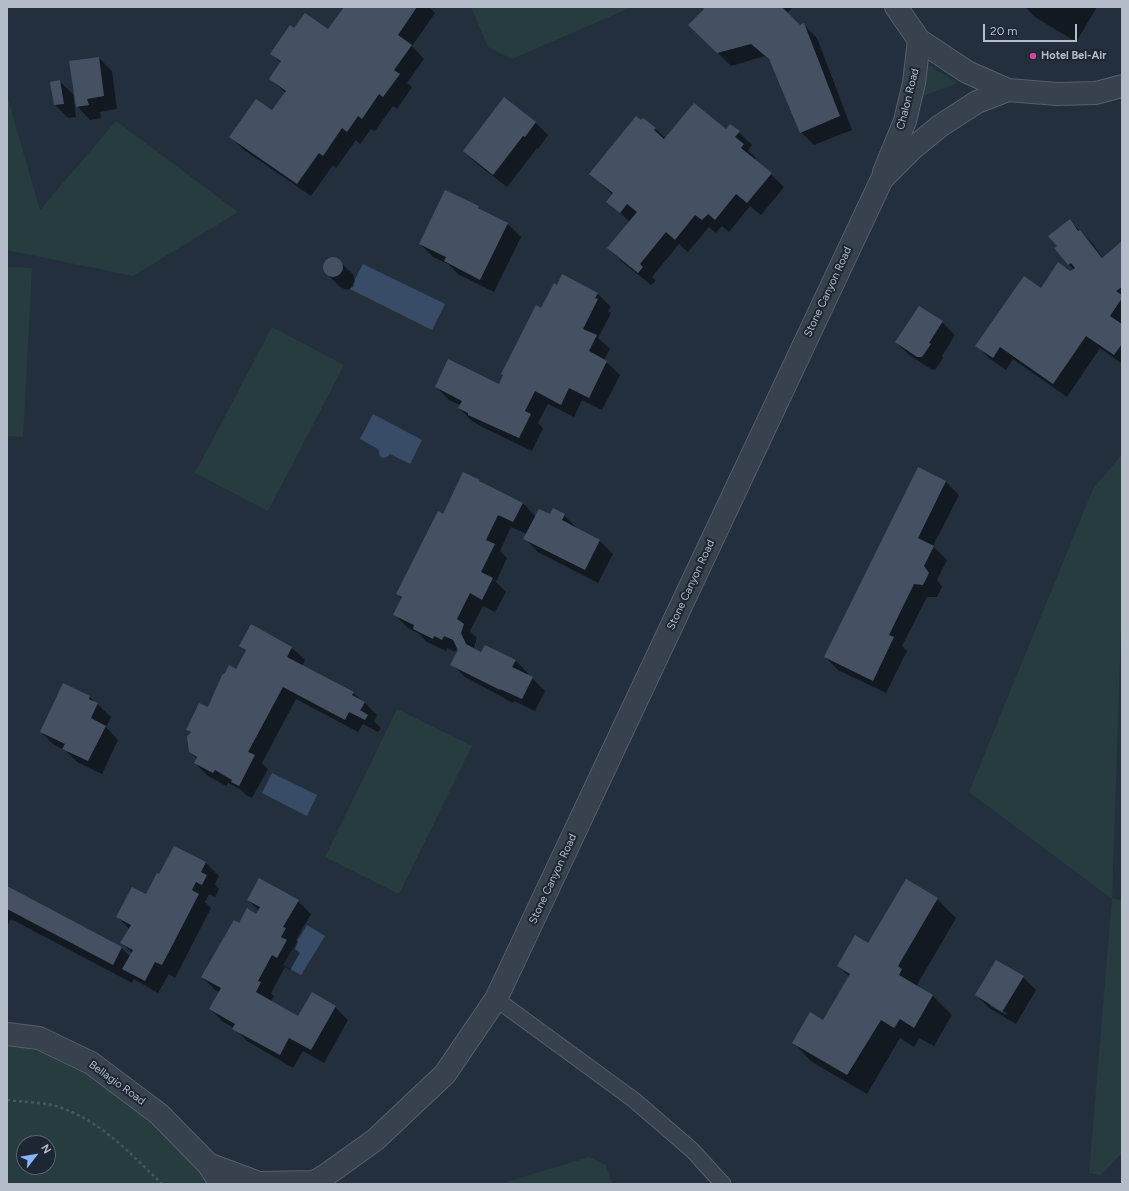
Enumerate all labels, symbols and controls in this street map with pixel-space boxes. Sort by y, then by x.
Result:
scale bar [985,16,1079,42]
text: 20 m [990,24,1018,38]
place label: Hotel Bel-Air [1041,49,1106,63]
marker: Hotel Bel-Air [1028,51,1038,61]
street label: Chalon Road [894,67,922,131]
street label: Stone Canyon Road [801,245,855,339]
street label: Stone Canyon Road [664,538,718,632]
street label: Stone Canyon Road [526,832,580,926]
street label: Bellagio Road [86,1058,148,1108]
north arrow [16,1135,56,1175]
text: N [38,1142,54,1156]

